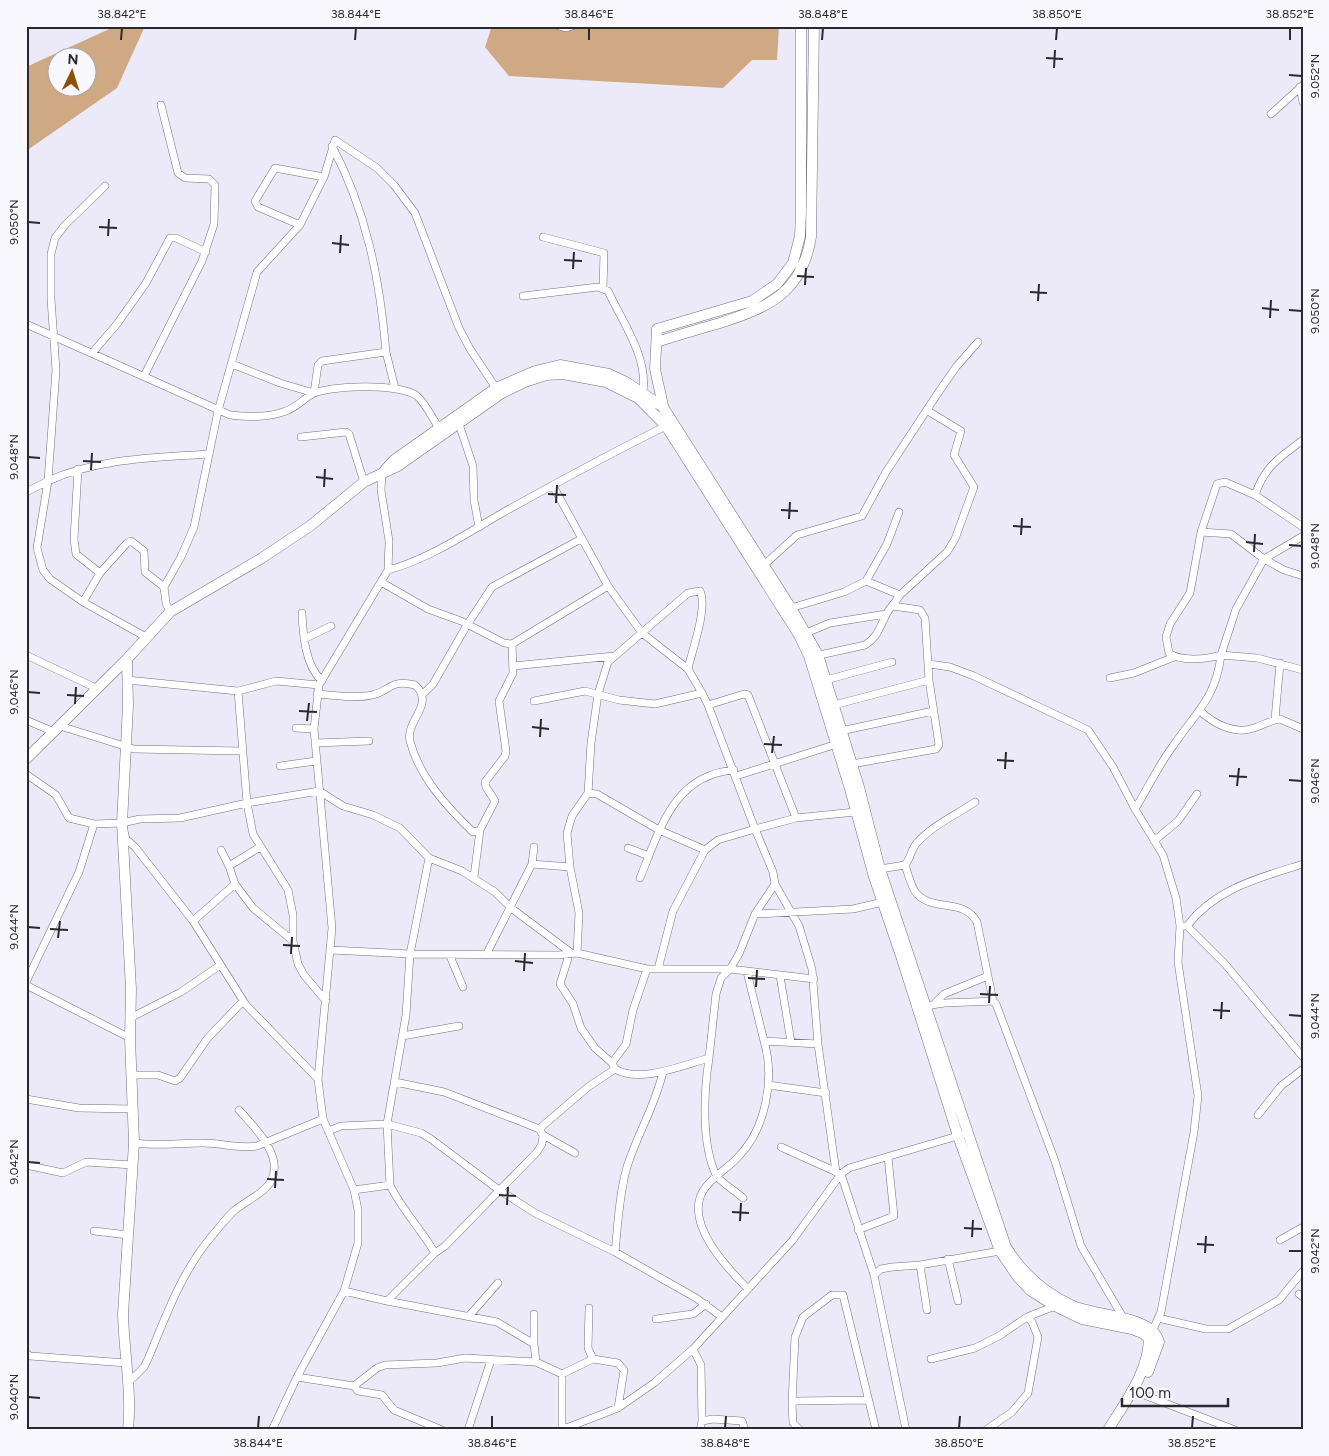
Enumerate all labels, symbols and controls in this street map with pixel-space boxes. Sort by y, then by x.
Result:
text: 38.842°E [97,7,147,21]
text: 38.844°E [331,7,381,21]
text: 38.846°E [564,7,614,21]
text: 38.848°E [798,7,848,21]
text: 38.850°E [1032,7,1082,21]
text: 38.852°E [1266,7,1314,21]
north arrow [48,48,98,98]
text: N [67,51,79,68]
text: 9.052°N [1308,54,1322,98]
text: 9.050°N [7,199,21,245]
text: 9.050°N [1308,288,1322,334]
text: 9.048°N [7,434,21,480]
text: 9.048°N [1308,523,1322,569]
text: 9.046°N [7,670,21,714]
text: 9.046°N [1308,759,1322,803]
text: 9.044°N [7,904,21,950]
text: 9.044°N [1308,993,1322,1039]
text: 9.042°N [7,1140,21,1184]
text: 9.042°N [1308,1229,1322,1273]
text: 9.040°N [7,1374,21,1420]
scale bar [1122,1376,1228,1408]
text: 100 m [1129,1384,1171,1402]
text: 38.844°E [233,1436,283,1450]
text: 38.846°E [467,1436,517,1450]
text: 38.848°E [700,1436,750,1450]
text: 38.850°E [934,1436,984,1450]
text: 38.852°E [1168,1436,1216,1450]

